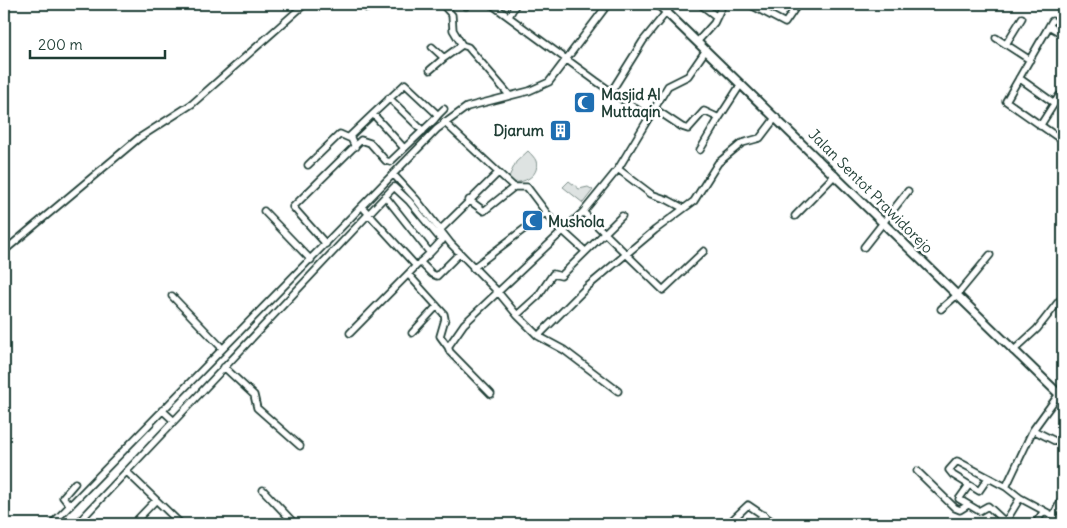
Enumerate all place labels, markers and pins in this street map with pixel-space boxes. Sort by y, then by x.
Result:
place label: Masjid Al Muttaqin [601,85,661,122]
mosque icon: Masjid Al Muttaqin [573,91,597,115]
building icon: Djarum [548,118,572,142]
place label: Djarum [493,121,544,140]
mosque icon: Mushola [520,209,544,233]
place label: Mushola [548,212,605,231]

